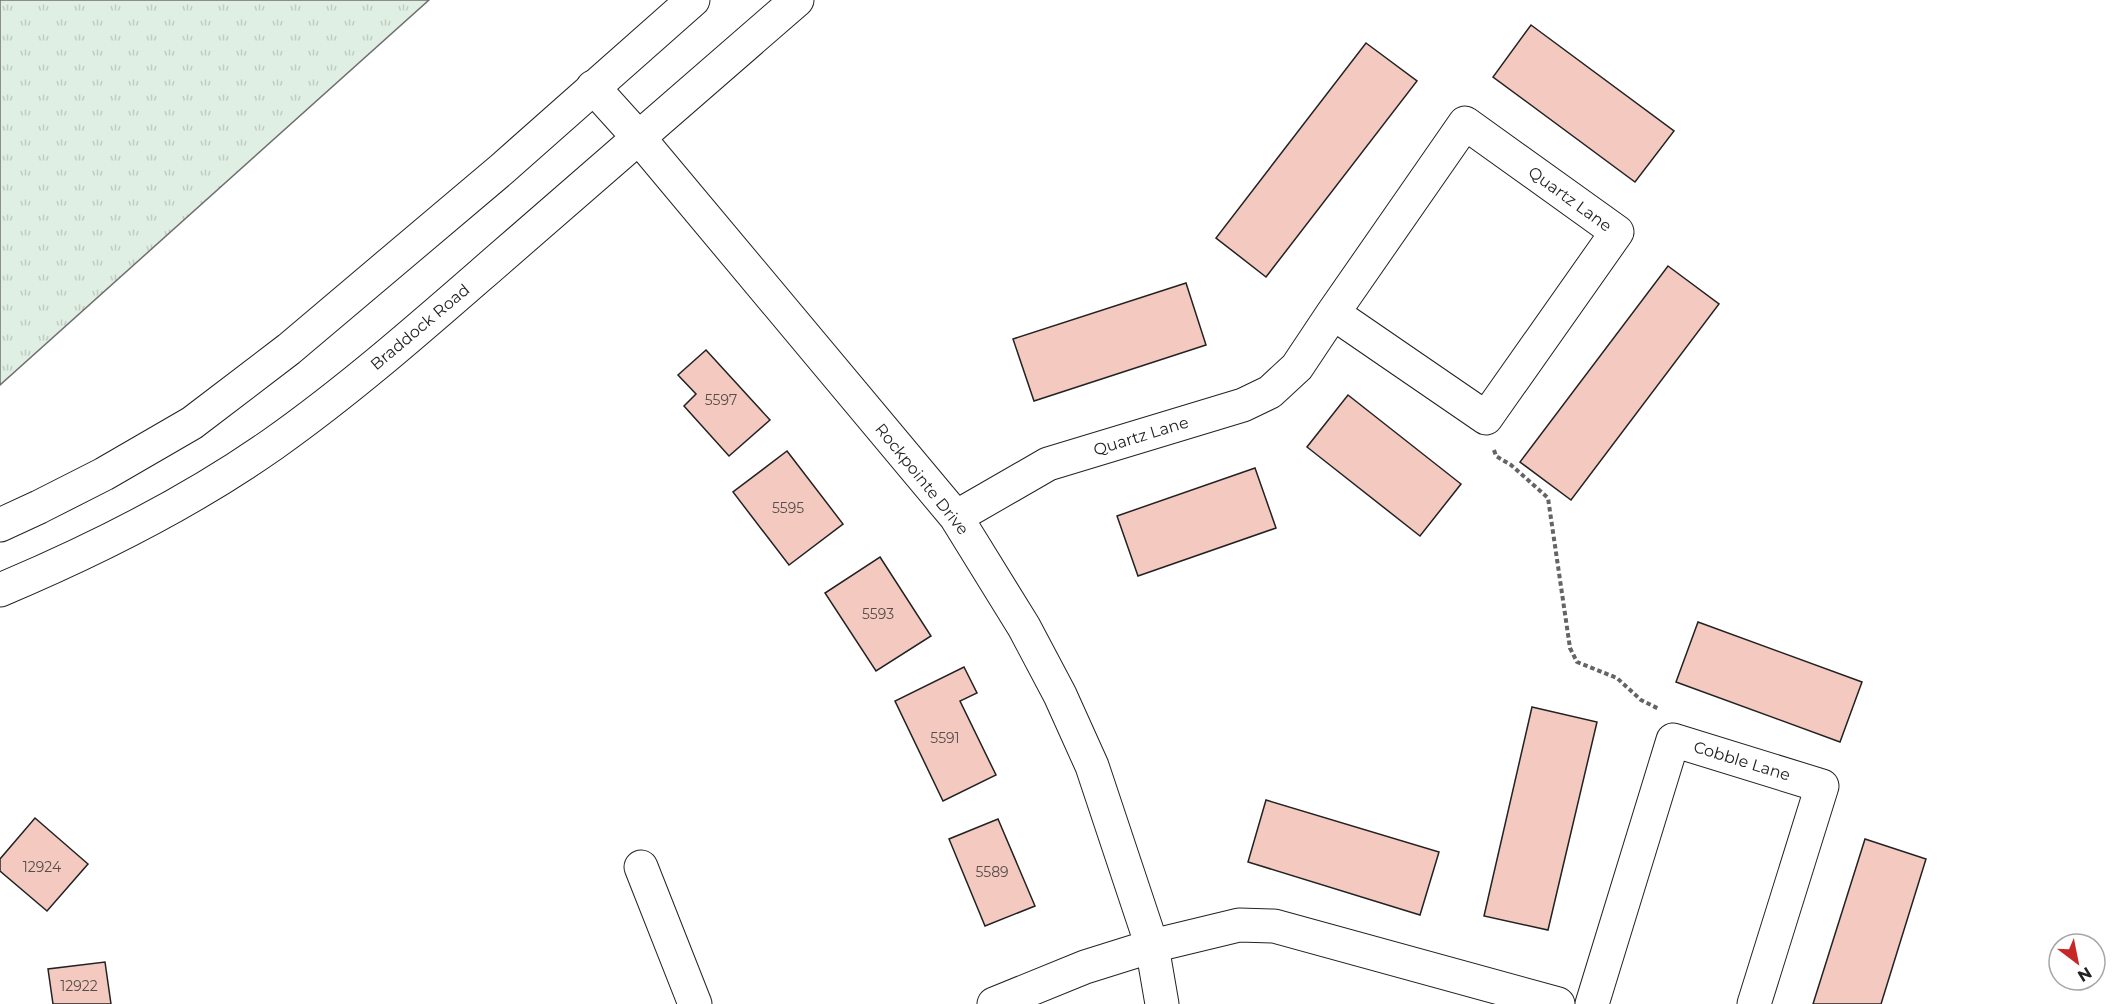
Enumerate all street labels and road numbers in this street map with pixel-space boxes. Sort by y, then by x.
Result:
street label: Quartz Lane [1525,162,1615,236]
street label: Braddock Road [367,280,473,374]
street label: Quartz Lane [1091,413,1191,459]
street label: Rockpointe Drive [871,419,973,539]
street label: Cobble Lane [1691,737,1793,785]

